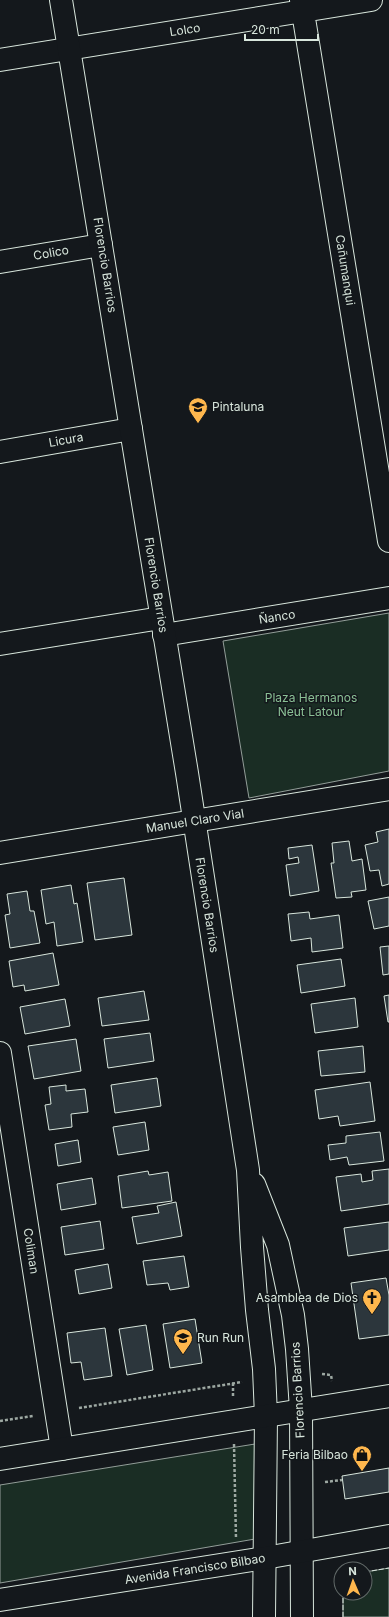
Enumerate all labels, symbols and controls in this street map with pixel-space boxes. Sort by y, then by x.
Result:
scale bar [245,16,318,42]
street label: Lolco [168,20,201,39]
text: 20 m [251,22,280,37]
street label: Florencio Barrios [91,216,120,314]
street label: Cañumanqui [333,233,358,306]
street label: Colico [32,242,70,263]
school or university icon: Pintaluna [187,396,209,424]
place label: Pintaluna [212,399,264,414]
street label: Licura [47,429,84,450]
street label: Florencio Barrios [142,536,171,634]
street label: Ñanco [258,606,296,627]
park label: Plaza Hermanos Neut Latour [265,690,357,719]
street label: Manuel Claro Vial [145,805,245,836]
street label: Florencio Barrios [193,856,222,954]
street label: Coliman [20,1227,43,1275]
church icon: Asamblea de Dios [361,1287,383,1315]
place label: Asamblea de Dios [256,1290,358,1305]
school or university icon: Run Run [172,1327,194,1355]
place label: Run Run [197,1330,244,1345]
street label: Florencio Barrios [287,1342,308,1439]
shop icon: Feria Bilbao [351,1444,373,1472]
place label: Feria Bilbao [282,1447,348,1462]
street label: Avenida Francisco Bilbao [124,1550,266,1587]
north arrow [333,1561,373,1601]
text: N [348,1564,357,1578]

